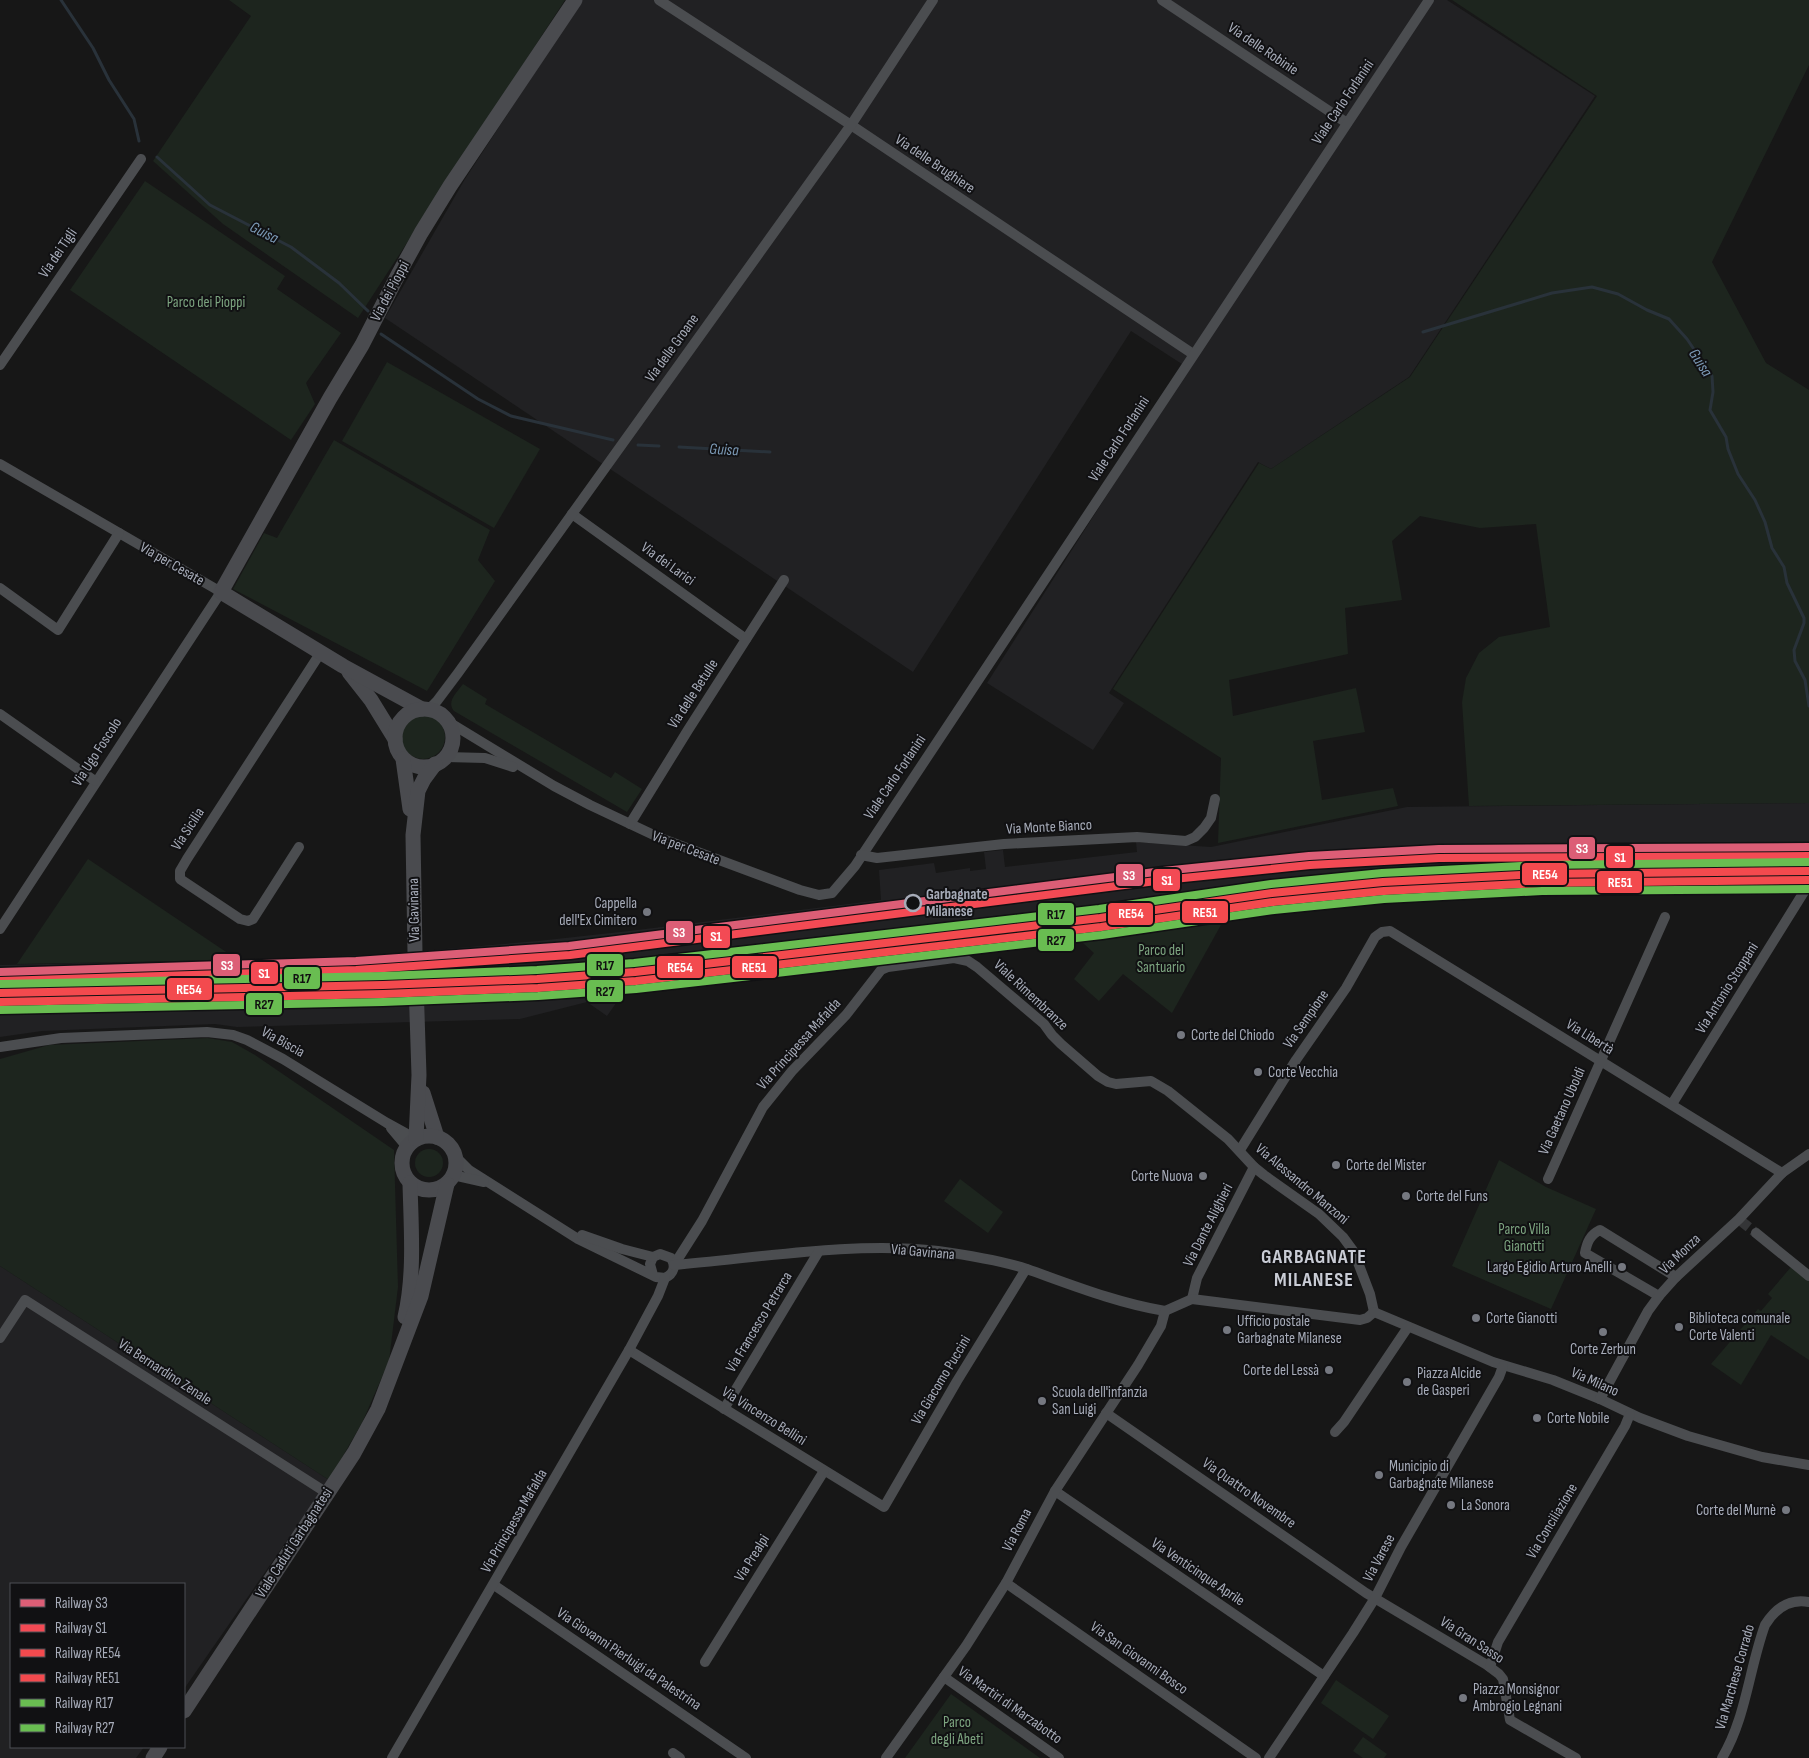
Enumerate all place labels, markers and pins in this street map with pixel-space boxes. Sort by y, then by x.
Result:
place label: Garbagnate Milanese [926,885,988,921]
place label: Cappella dell'Ex Cimitero [559,894,637,930]
marker: Garbagnate Milanese [904,894,922,912]
marker: Cappella dell'Ex Cimitero [641,906,653,918]
place label: Corte del Chiodo [1191,1026,1274,1045]
marker: Corte del Chiodo [1175,1029,1187,1041]
place label: Corte Vecchia [1268,1063,1338,1082]
marker: Corte Vecchia [1252,1066,1264,1078]
place label: Corte del Mister [1346,1156,1427,1175]
marker: Corte del Mister [1330,1159,1342,1171]
place label: Corte Nuova [1131,1167,1193,1186]
marker: Corte Nuova [1197,1170,1209,1182]
place label: Corte del Funs [1416,1187,1488,1206]
marker: Corte del Funs [1400,1190,1412,1202]
place label: Largo Egidio Arturo Anelli [1487,1258,1612,1277]
marker: Largo Egidio Arturo Anelli [1616,1261,1628,1273]
place label: Corte Gianotti [1486,1309,1558,1328]
place label: Biblioteca comunale Corte Valenti [1689,1309,1790,1345]
place label: Ufficio postale Garbagnate Milanese [1237,1312,1342,1348]
marker: Corte Gianotti [1470,1312,1482,1324]
marker: Biblioteca comunale Corte Valenti [1673,1321,1685,1333]
marker: Ufficio postale Garbagnate Milanese [1221,1324,1233,1336]
marker: Corte Zerbun [1597,1326,1609,1338]
place label: Corte Zerbun [1570,1340,1636,1359]
place label: Corte del Lessà [1243,1361,1319,1380]
marker: Corte del Lessà [1323,1364,1335,1376]
place label: Piazza Alcide de Gasperi [1417,1364,1481,1400]
marker: Piazza Alcide de Gasperi [1401,1376,1413,1388]
place label: Scuola dell'infanzia San Luigi [1052,1383,1148,1419]
marker: Scuola dell'infanzia San Luigi [1036,1395,1048,1407]
place label: Corte Nobile [1547,1409,1609,1428]
marker: Corte Nobile [1531,1412,1543,1424]
place label: Municipio di Garbagnate Milanese [1389,1457,1494,1493]
marker: Municipio di Garbagnate Milanese [1373,1469,1385,1481]
place label: La Sonora [1461,1496,1510,1515]
marker: La Sonora [1445,1499,1457,1511]
place label: Corte del Murnè [1696,1501,1776,1520]
marker: Corte del Murnè [1780,1504,1792,1516]
place label: Piazza Monsignor Ambrogio Legnani [1472,1680,1562,1716]
marker: Piazza Monsignor Ambrogio Legnani [1457,1692,1469,1704]

